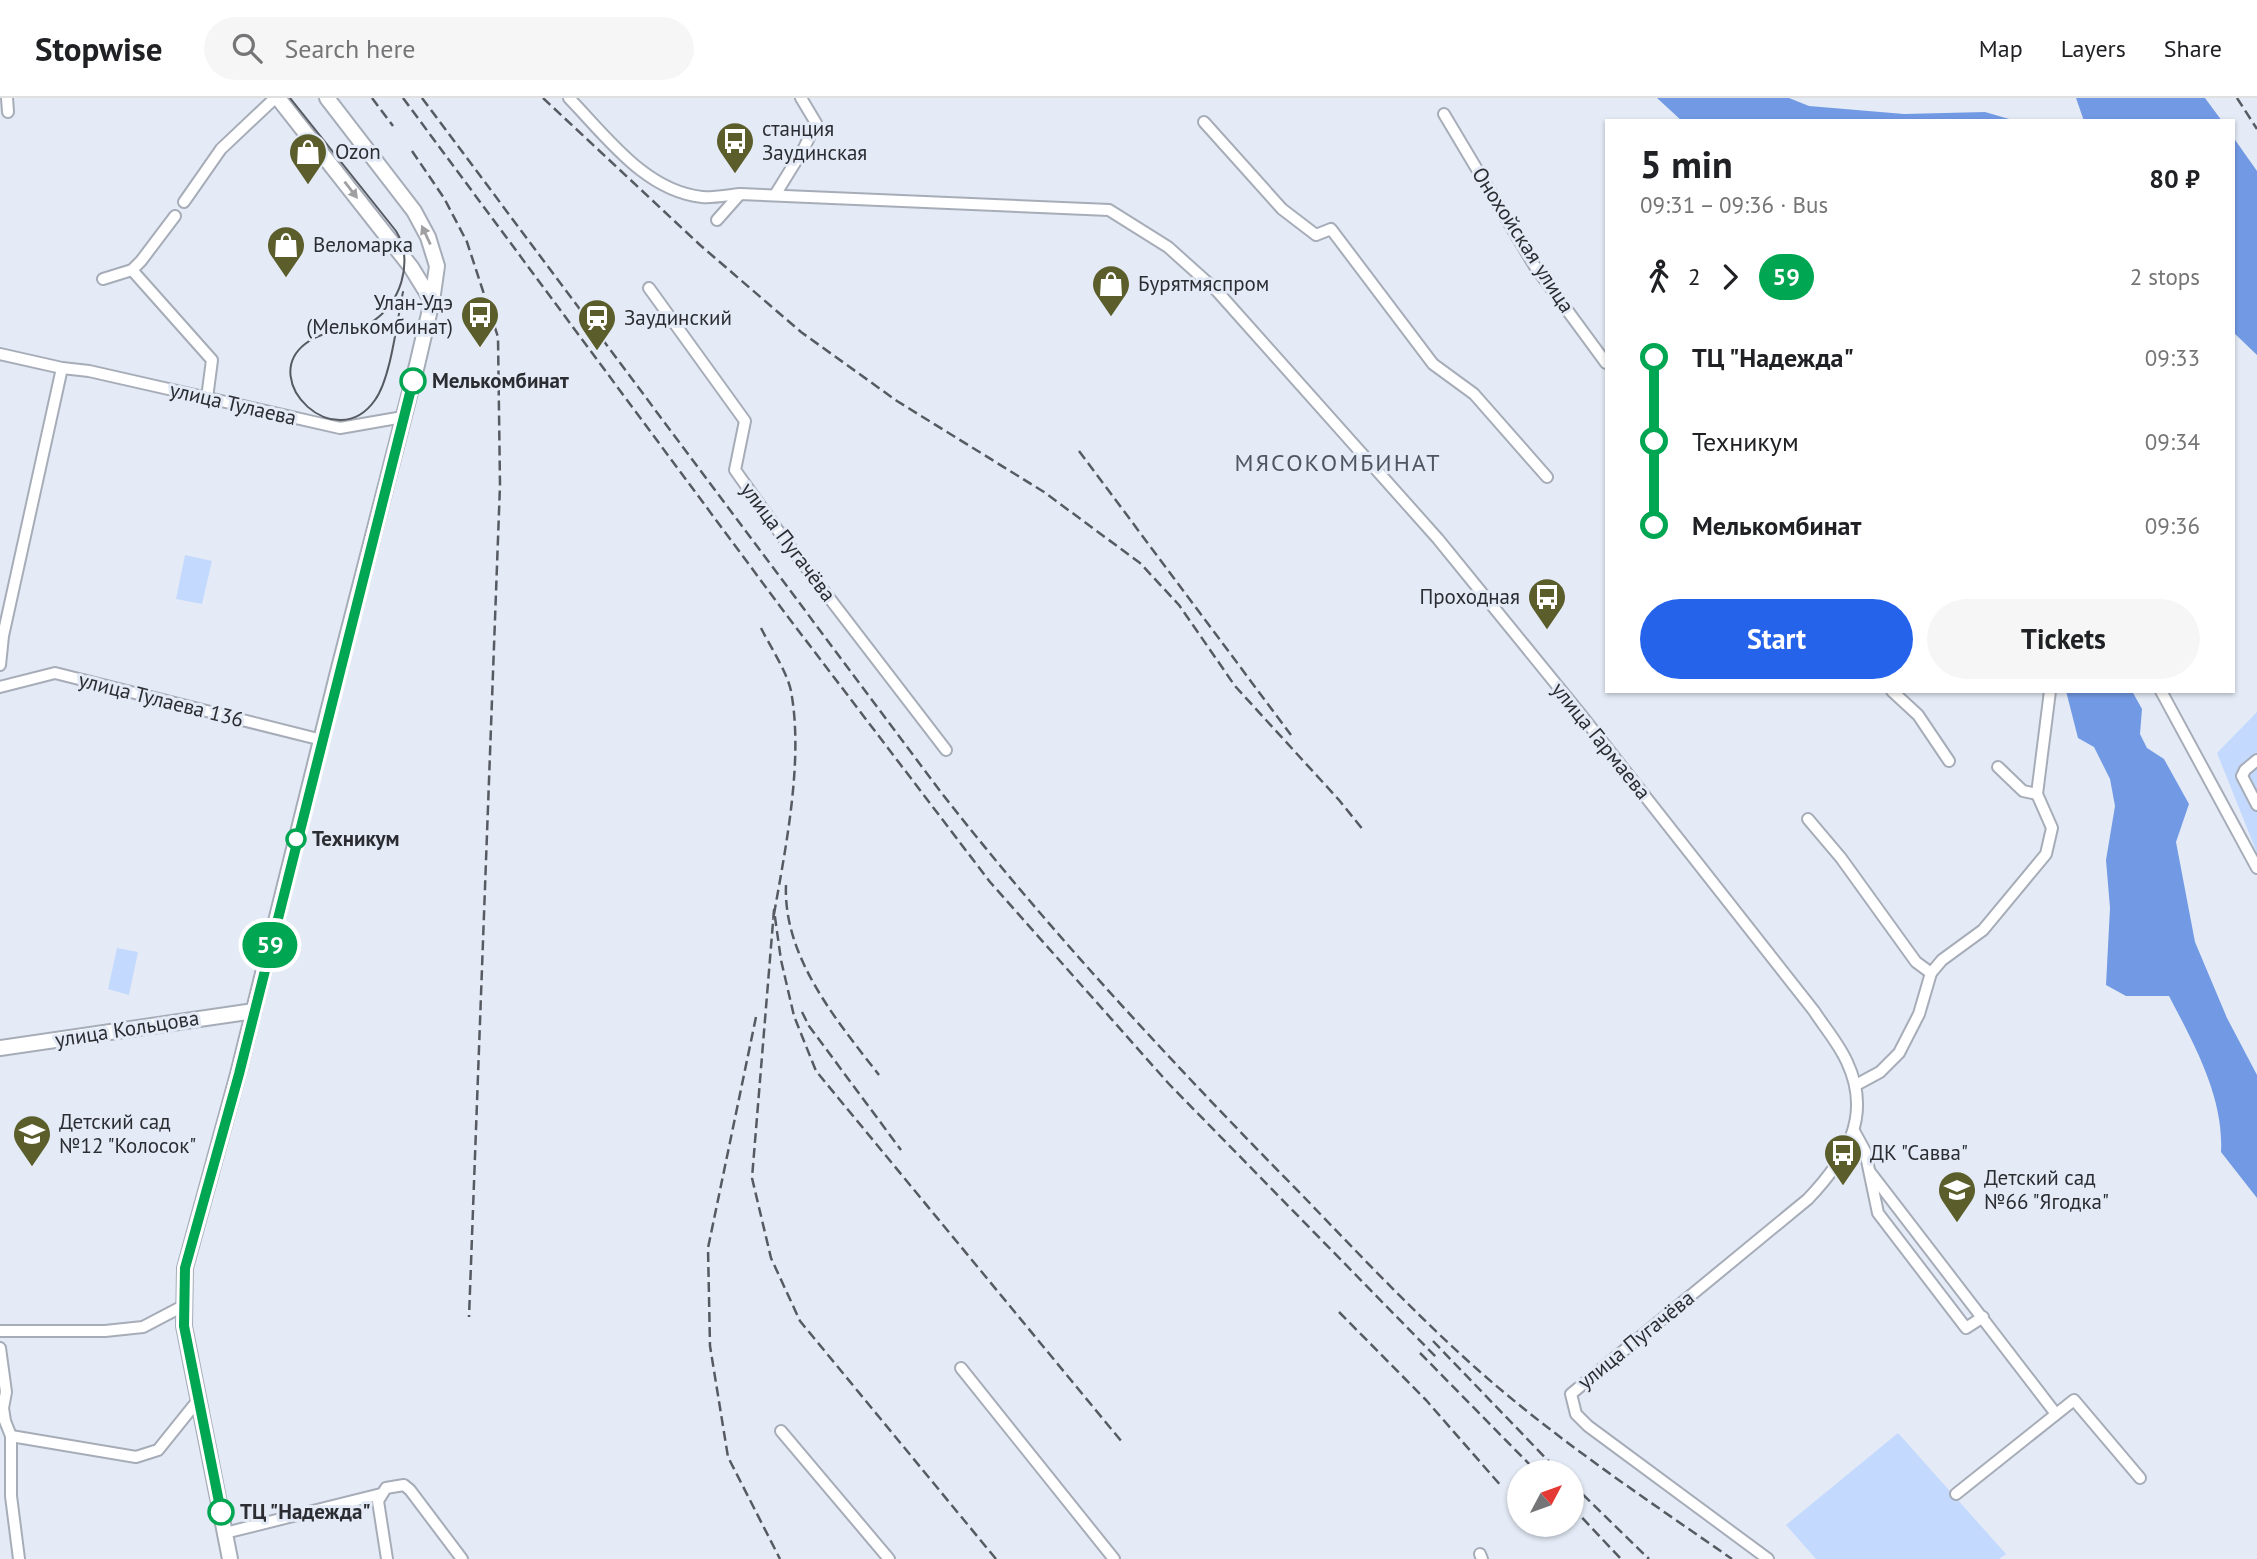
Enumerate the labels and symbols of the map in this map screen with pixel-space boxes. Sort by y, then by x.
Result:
place label: станция Заудинская [762,115,867,166]
bus stop icon: станция Заудинская [714,120,756,175]
shop icon: Ozon [287,131,329,186]
place label: Ozon [335,138,381,165]
street label: Онохойская улица [1466,162,1581,318]
one-way arrow [343,181,357,199]
shop icon: Веломарка [265,224,307,279]
one-way arrow [420,225,432,245]
place label: Веломарка [313,231,413,258]
shop icon: Бурятмяспром [1090,263,1132,318]
place label: Бурятмяспром [1138,270,1269,297]
place label: Улан-Удэ (Мелькомбинат) [306,289,453,340]
bus stop icon: Улан-Удэ (Мелькомбинат) [459,294,501,349]
station icon: Заудинский [576,297,618,352]
place label: Заудинский [624,304,732,331]
place label: Мелькомбинат [432,367,569,394]
marker: Мелькомбинат [400,368,426,394]
street label: улица Тулаева [167,376,299,431]
district label: МЯСОКОМБИНАТ [1234,447,1442,478]
street label: улица Пугачёва [735,477,842,607]
bus stop icon: Проходная [1526,576,1568,631]
place label: Проходная [1419,583,1520,610]
street label: улица Тулаева 136 [76,666,247,733]
street label: улица Гармаева [1546,676,1657,805]
place label: Техникум [312,825,399,852]
marker: Техникум [286,829,306,849]
line badge: 59 [238,922,302,968]
street label: улица Кольцова [53,1004,201,1053]
place label: Детский сад №12 "Колосок" [59,1108,196,1159]
school or university icon: Детский сад №12 "Колосок" [11,1113,53,1168]
bus stop icon: ДК "Савва" [1822,1132,1864,1187]
place label: ДК "Савва" [1870,1139,1968,1166]
place label: Детский сад №66 "Ягодка" [1984,1164,2109,1215]
school or university icon: Детский сад №66 "Ягодка" [1936,1169,1978,1224]
street label: улица Пугачёва [1572,1284,1700,1395]
north arrow [1507,1460,1584,1536]
place label: ТЦ "Надежда" [240,1498,371,1525]
marker: ТЦ "Надежда" [208,1499,234,1525]

